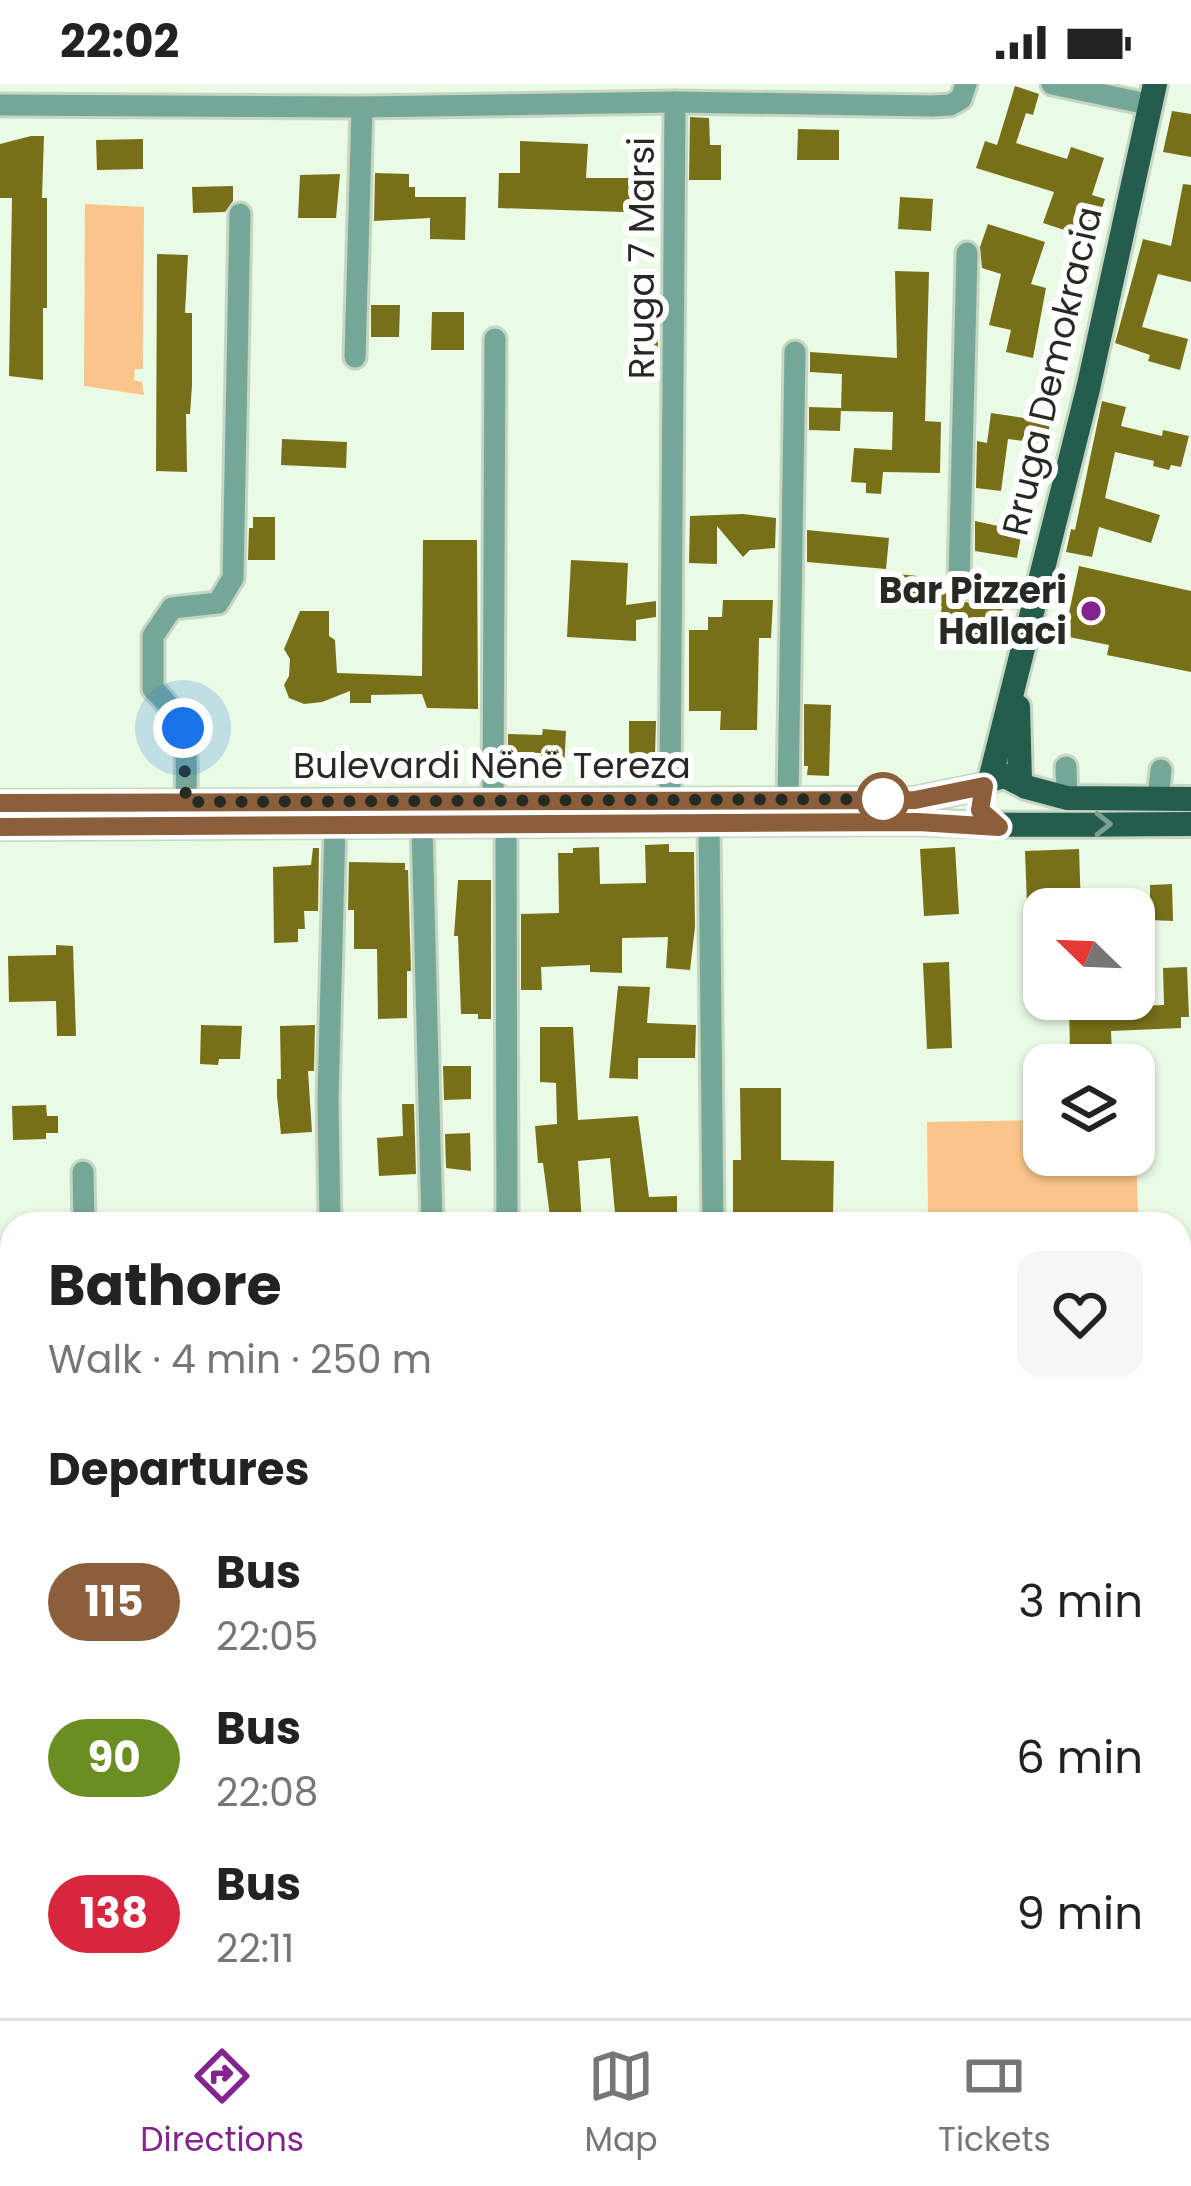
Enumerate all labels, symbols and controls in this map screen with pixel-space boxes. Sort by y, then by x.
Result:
text: 22:02 [60,10,179,73]
street label: Rruga 7 Marsi [616,137,667,379]
street label: Rruga Demokracia [989,202,1115,540]
place label: Bar Pizzeri Hallaci [879,565,1067,657]
marker: Bar Pizzeri Hallaci [1078,598,1104,624]
your location [153,698,213,758]
street label: Bulevardi Nënë Tereza [293,740,691,791]
unlabelled marker [858,774,908,824]
one-way arrow [1095,811,1113,837]
north arrow [1023,888,1155,1020]
map controls [1023,888,1155,1176]
button: layers [1023,1044,1155,1176]
text: Bathore [48,1245,282,1325]
button: heart [1017,1251,1143,1377]
text: Walk · 4 min · 250 m [48,1332,432,1387]
text: Departures [48,1438,310,1501]
text: Bus [216,1541,301,1604]
text: 3 min [1018,1570,1143,1633]
text: 115 [85,1572,143,1631]
text: 22:05 [216,1609,318,1664]
text: Bus [216,1697,301,1760]
text: 6 min [1016,1726,1143,1789]
text: 90 [87,1728,141,1787]
text: 22:08 [216,1765,318,1820]
text: Bus [216,1853,301,1916]
text: 9 min [1016,1882,1143,1945]
text: 138 [80,1884,148,1943]
text: 22:11 [216,1921,294,1976]
tab: Directions [140,2043,304,2165]
tab: Map [585,2043,658,2165]
tab: Tickets [938,2043,1051,2165]

